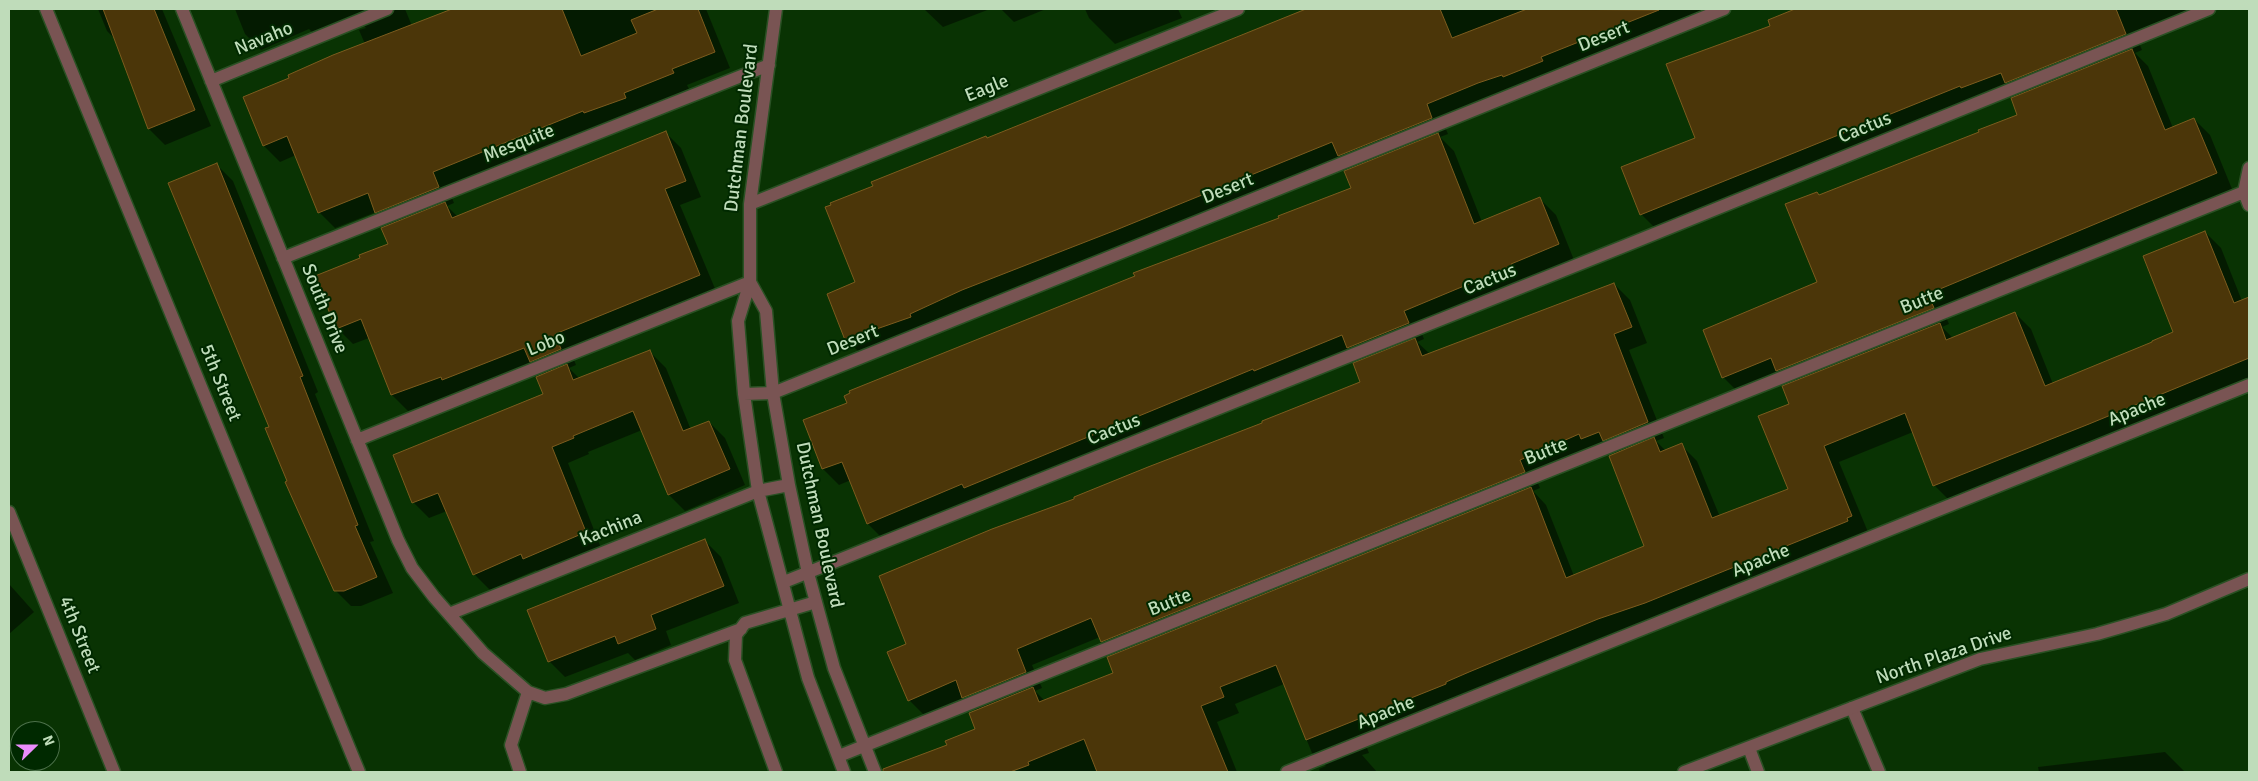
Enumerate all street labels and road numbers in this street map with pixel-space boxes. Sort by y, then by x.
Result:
street label: Desert [1575,16,1633,58]
street label: Navaho [232,17,296,61]
street label: Dutchman Boulevard [720,43,764,213]
street label: Eagle [962,70,1012,108]
street label: Cactus [1835,107,1895,149]
street label: Mesquite [480,119,558,169]
street label: Desert [1199,168,1257,210]
street label: Cactus [1460,259,1520,301]
street label: South Drive [296,261,352,357]
street label: Butte [1897,282,1947,320]
street label: Desert [824,320,882,362]
street label: Lobo [524,326,568,362]
street label: 5th Street [194,341,246,425]
street label: Apache [2105,388,2169,432]
street label: Cactus [1084,409,1144,451]
street label: Butte [1521,433,1571,471]
street label: Dutchman Boulevard [790,440,848,610]
street label: Kachina [576,506,646,552]
street label: Apache [1729,539,1793,583]
street label: Butte [1145,584,1195,622]
street label: 4th Street [53,593,105,677]
street label: North Plaza Drive [1873,622,2015,690]
street label: Apache [1354,691,1418,735]

